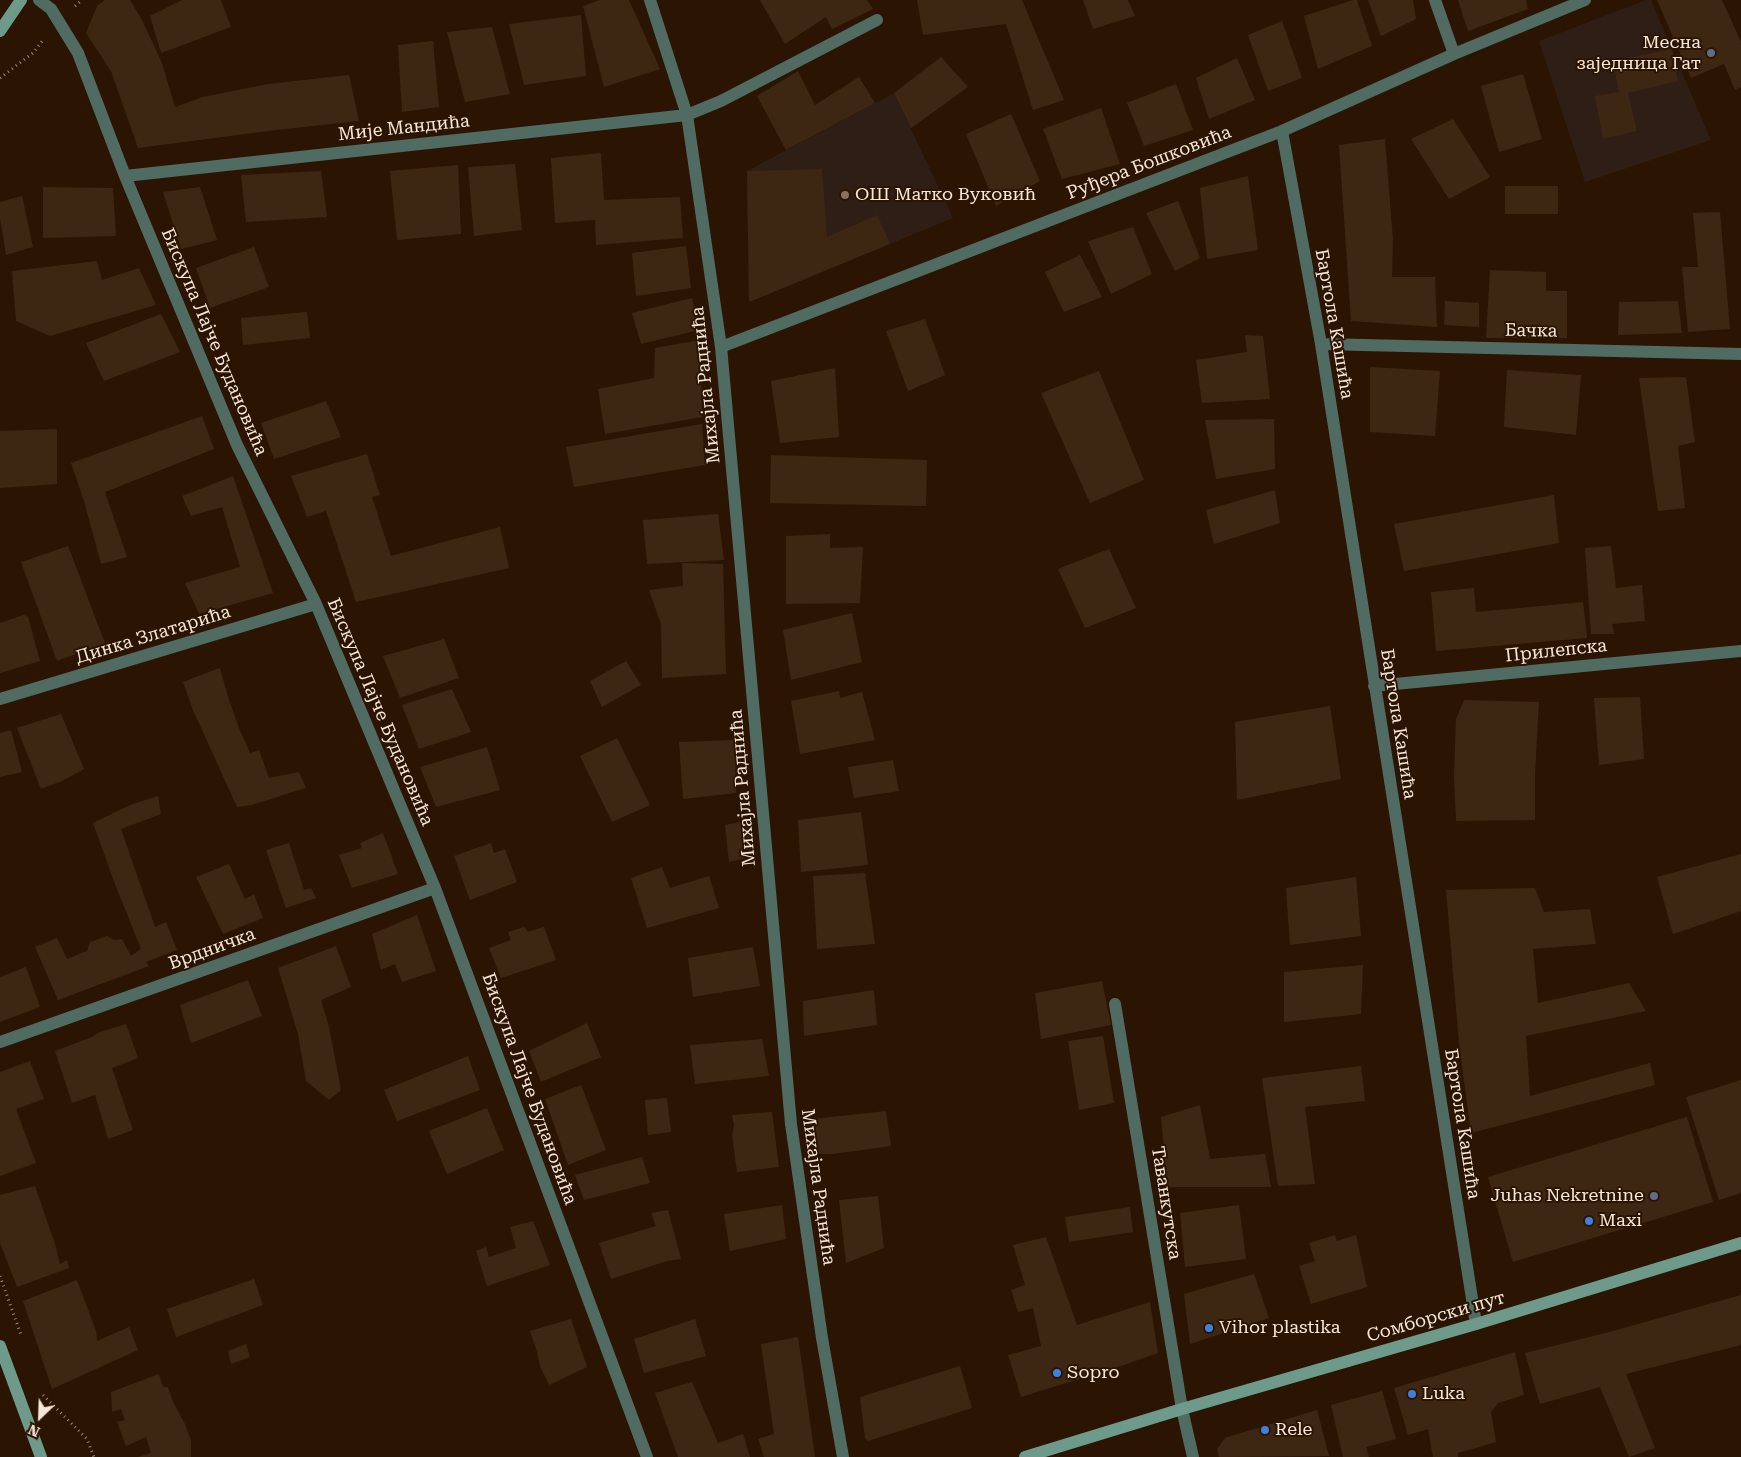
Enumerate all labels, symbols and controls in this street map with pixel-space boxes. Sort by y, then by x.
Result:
place label: Месна заједница Гат [1577,32,1701,74]
marker: Месна заједница Гат [1705,47,1717,59]
street label: Мије Мандића [337,110,471,146]
street label: Руђера Бошковића [1064,122,1234,204]
place label: ОШ Матко Вуковић [855,184,1036,206]
marker: ОШ Матко Вуковић [839,189,851,201]
street label: Бискупа Лајче Будановића [156,225,272,459]
street label: Бартола Кашића [1310,247,1358,401]
street label: Михајла Раднића [687,305,725,465]
street label: Бачка [1505,320,1557,342]
street label: Бискупа Лајче Будановића [322,595,438,829]
street label: Динка Златарића [73,601,233,669]
street label: Прилепска [1504,635,1608,667]
street label: Бартола Кашића [1375,647,1421,801]
street label: Михајла Раднића [725,708,761,868]
street label: Врдничка [166,923,258,975]
street label: Бискупа Лајче Будановића [477,970,581,1208]
street label: Бартола Кашића [1439,1047,1485,1201]
street label: Михајла Раднића [796,1107,840,1267]
street label: Таванкутска [1146,1145,1186,1261]
place label: Juhas Nekretnine [1490,1185,1644,1207]
marker: Juhas Nekretnine [1648,1190,1660,1202]
place label: Maxi [1599,1210,1642,1232]
marker: Maxi [1583,1215,1595,1227]
street label: Сомборски пут [1364,1287,1508,1347]
place label: Vihor plastika [1219,1317,1341,1339]
marker: Vihor plastika [1203,1322,1215,1334]
place label: Sopro [1067,1362,1120,1384]
marker: Sopro [1051,1367,1063,1379]
place label: Luka [1422,1383,1465,1405]
marker: Luka [1406,1388,1418,1400]
north arrow [15,1392,65,1442]
place label: Rele [1275,1419,1312,1441]
text: N [26,1421,42,1440]
marker: Rele [1259,1424,1271,1436]

